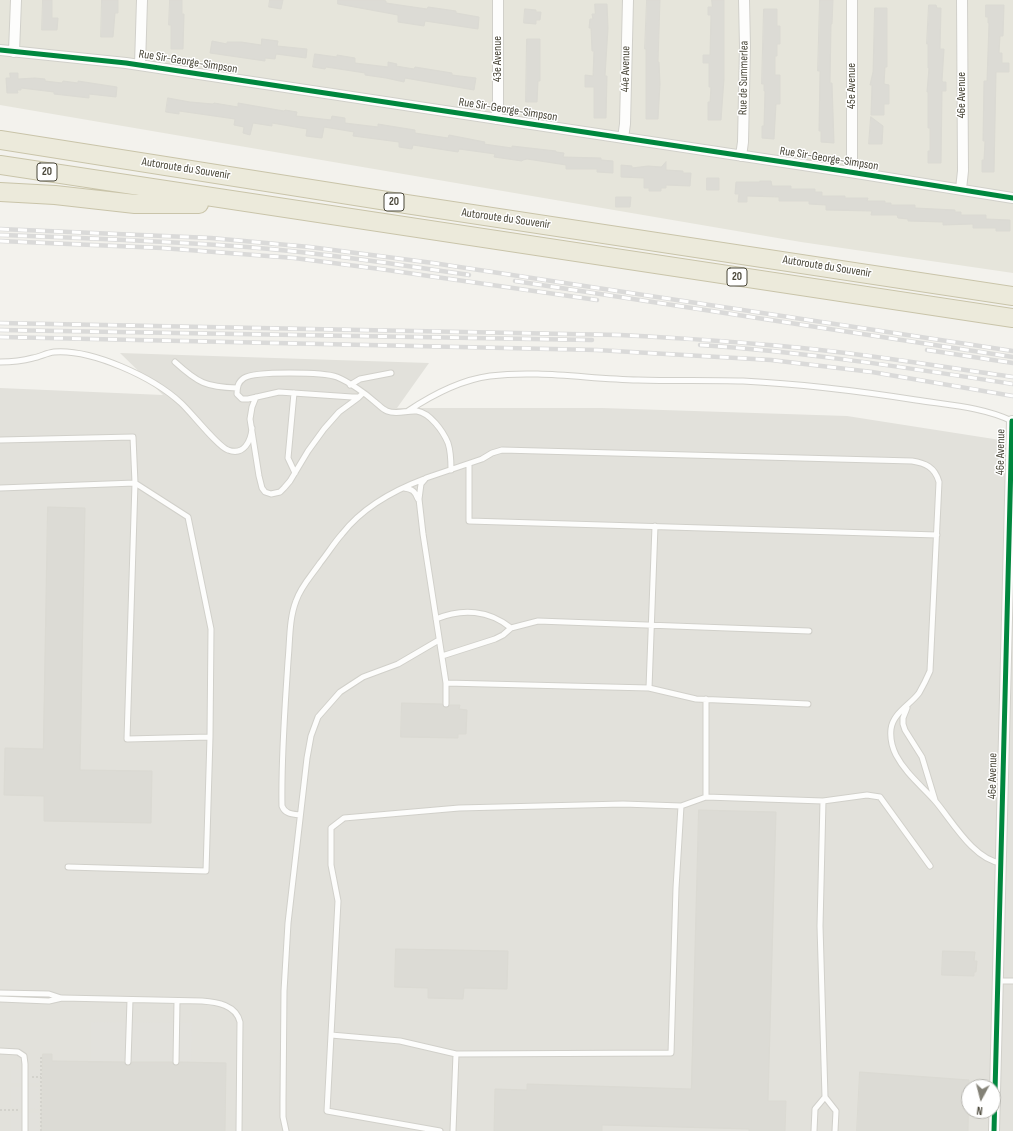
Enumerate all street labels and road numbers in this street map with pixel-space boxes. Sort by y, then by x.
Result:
street label: 43e Avenue [491,36,505,82]
street label: Rue de Summerlea [736,41,752,115]
street label: 44e Avenue [618,46,634,92]
street label: Rue Sir-George-Simpson [138,47,238,77]
street label: 45e Avenue [845,63,859,109]
street label: 46e Avenue [955,72,969,118]
street label: Rue Sir-George-Simpson [458,95,558,125]
street label: Rue Sir-George-Simpson [779,144,879,174]
street label: Autoroute du Souvenir [141,155,231,183]
road number: 20 [37,163,57,181]
road number: 20 [384,193,404,211]
street label: Autoroute du Souvenir [461,206,551,232]
street label: Autoroute du Souvenir [782,253,872,281]
road number: 20 [727,268,747,286]
street label: 46e Avenue [993,429,1009,475]
street label: 46e Avenue [985,753,1001,799]

